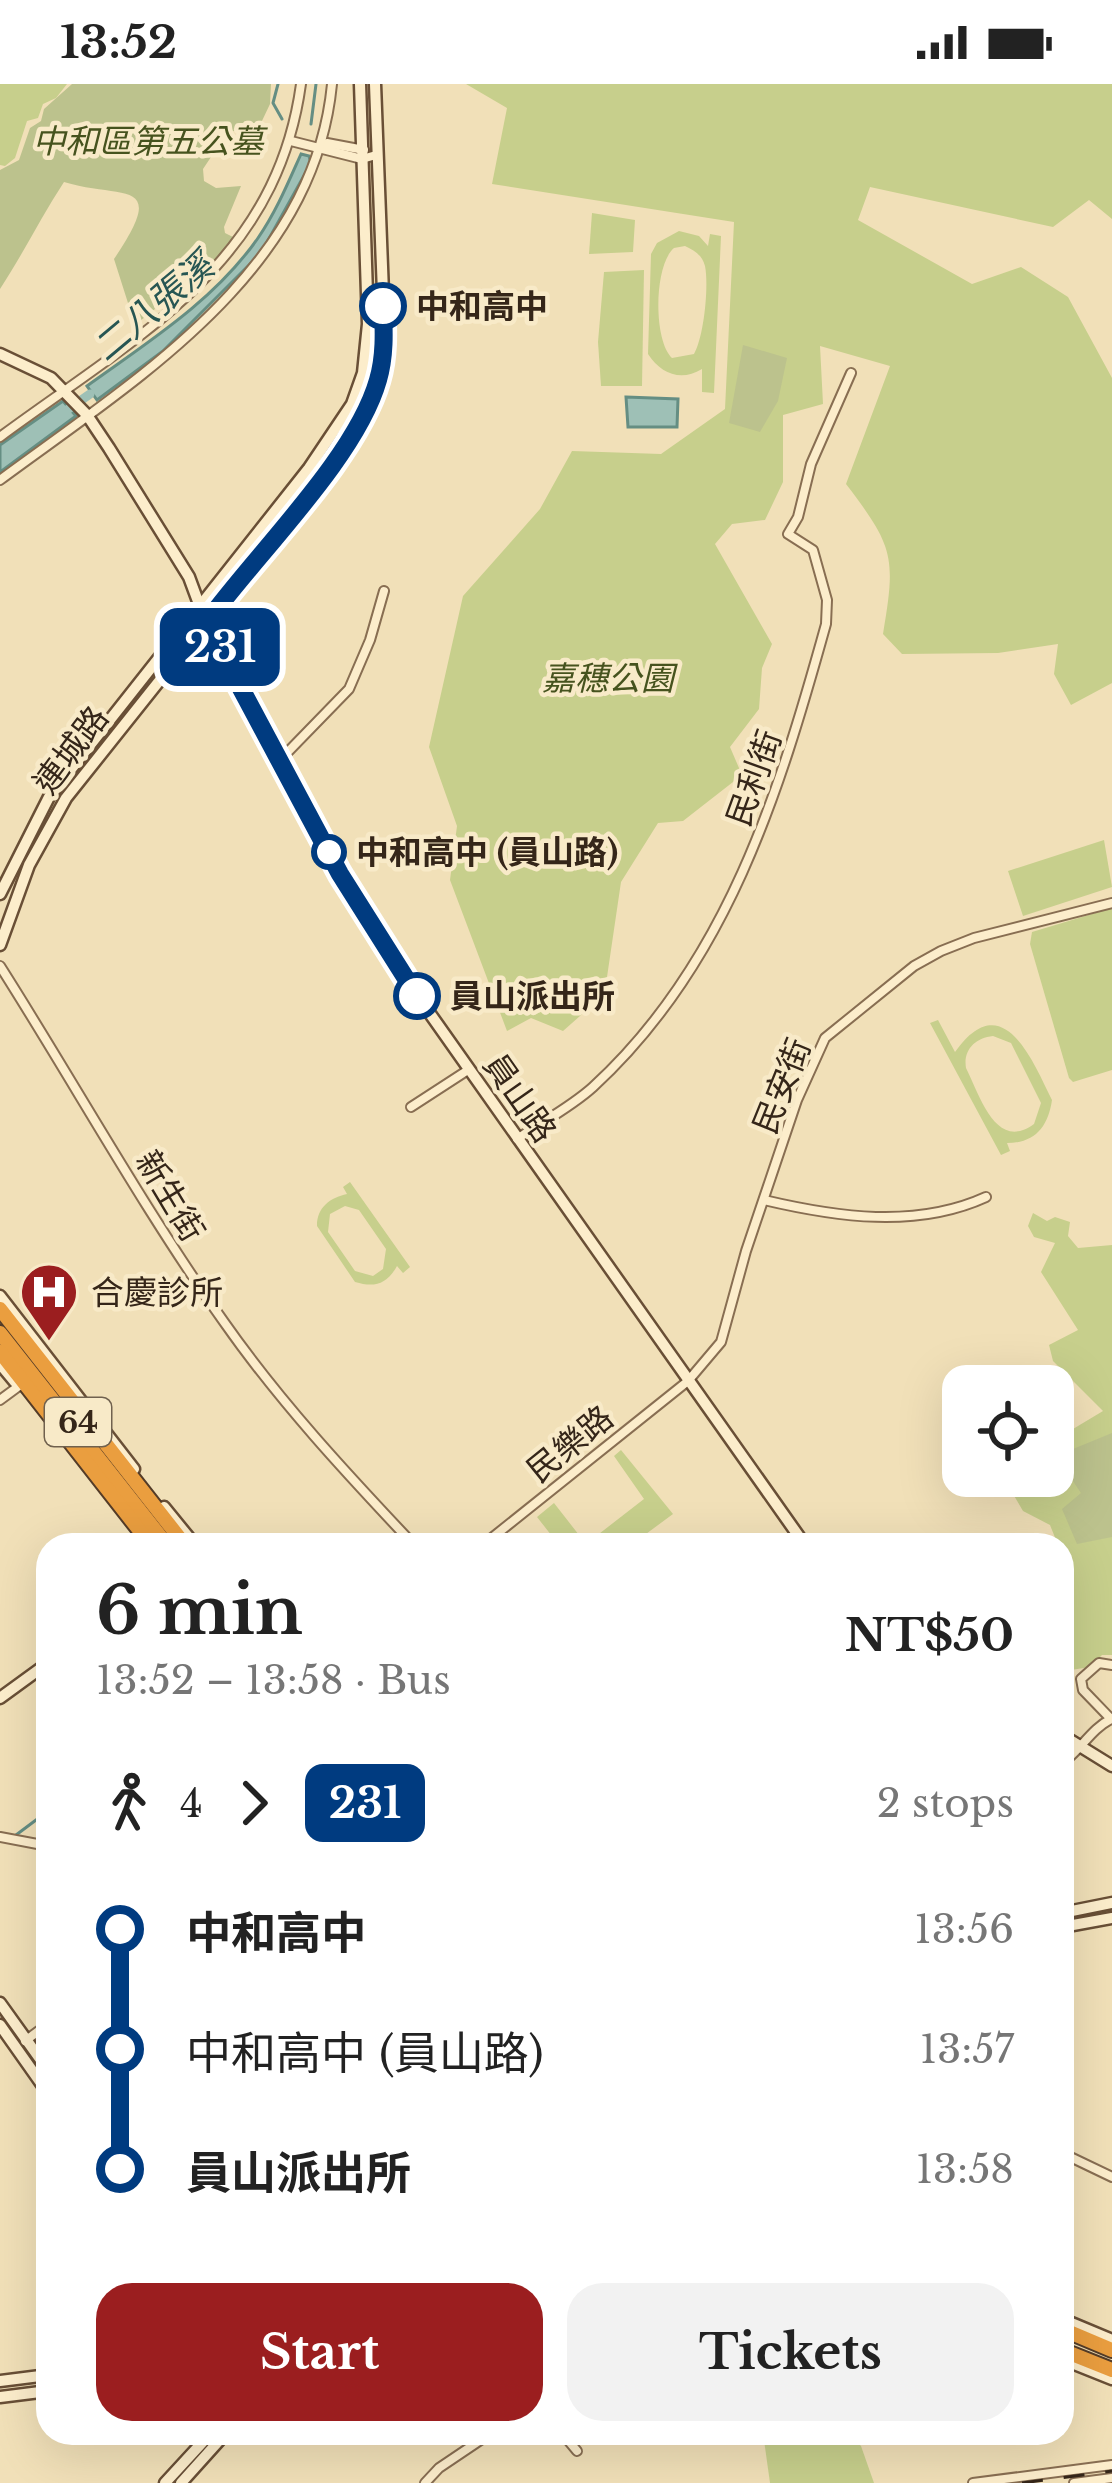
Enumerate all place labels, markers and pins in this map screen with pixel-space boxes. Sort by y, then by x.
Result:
marker: 中和高中 [361,284,405,328]
place label: 中和高中 [416,286,548,327]
place label: 中和高中 (員山路) [356,832,618,873]
marker: 中和高中 (員山路) [313,836,345,868]
marker: 員山派出所 [395,974,439,1018]
place label: 員山派出所 [450,976,615,1017]
hospital icon: 合慶診所 [18,1261,80,1343]
place label: 合慶診所 [91,1272,223,1313]

